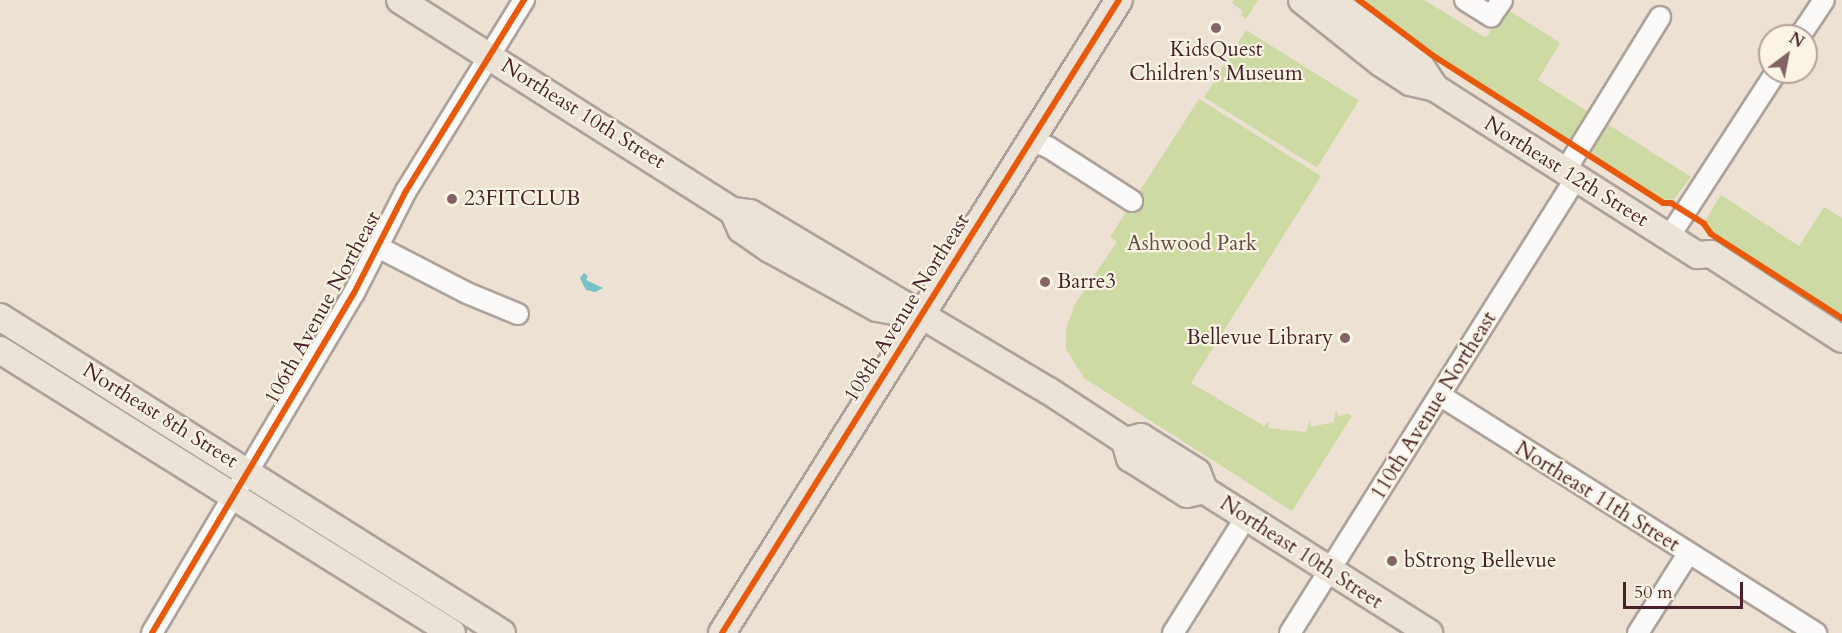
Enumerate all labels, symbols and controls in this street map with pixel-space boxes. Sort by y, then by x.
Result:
marker: KidsQuest Children's Museum [1209,21,1223,35]
north arrow [1758,24,1818,84]
text: N [1785,27,1808,53]
place label: KidsQuest Children's Museum [1129,37,1303,87]
street label: Northeast 10th Street [496,53,670,175]
street label: Northeast 12th Street [1479,111,1653,233]
place label: 23FITCLUB [464,186,580,212]
marker: 23FITCLUB [445,192,459,206]
street label: 106th Avenue Northeast [259,207,387,409]
street label: 108th Avenue Northeast [839,209,975,407]
park label: Ashwood Park [1127,231,1257,257]
place label: Barre3 [1057,269,1116,295]
marker: Barre3 [1038,275,1052,289]
street label: 110th Avenue Northeast [1366,307,1502,505]
place label: Bellevue Library [1186,325,1333,351]
marker: Bellevue Library [1338,331,1352,345]
street label: Northeast 8th Street [78,358,242,474]
street label: Northeast 11th Street [1510,436,1684,558]
street label: Northeast 10th Street [1215,491,1387,615]
place label: bStrong Bellevue [1404,548,1556,574]
marker: bStrong Bellevue [1385,554,1399,568]
scale bar [1626,570,1746,608]
text: 50 m [1634,580,1673,605]

